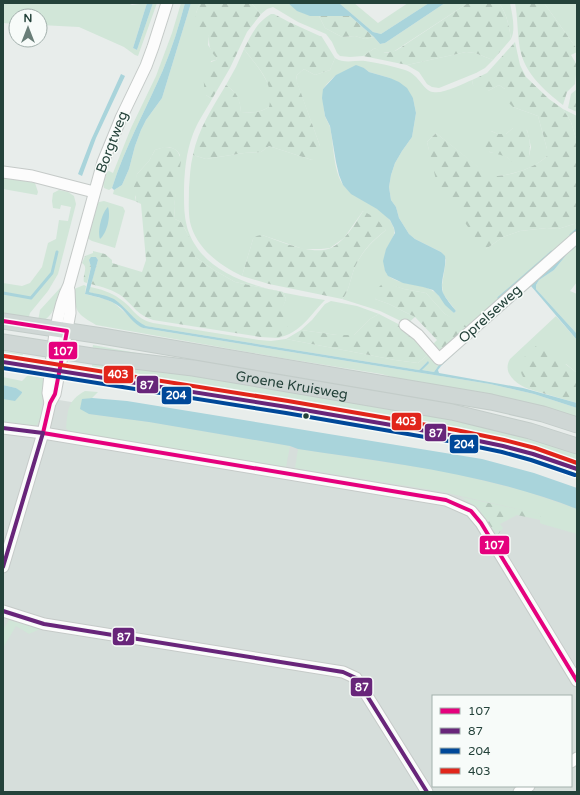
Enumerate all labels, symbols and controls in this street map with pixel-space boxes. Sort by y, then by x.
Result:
north arrow [8,8,48,48]
text: N [24,12,32,25]
street label: Borgtweg [92,109,132,175]
street label: Oprelseweg [455,281,525,347]
line badge: 107 [48,341,78,360]
text: 107 [53,345,73,358]
line badge: 403 [103,365,134,384]
street label: Groene Kruisweg [234,367,349,403]
text: 403 [108,368,128,381]
line badge: 87 [136,375,159,394]
text: 87 [140,379,154,392]
line badge: 204 [161,386,192,405]
text: 204 [166,389,186,402]
unlabelled marker [301,411,311,421]
line badge: 403 [391,412,422,431]
text: 403 [396,415,416,428]
line badge: 87 [424,423,447,442]
text: 87 [429,427,443,440]
line badge: 204 [449,434,479,454]
text: 204 [454,438,474,451]
line badge: 107 [479,535,510,555]
text: 107 [484,539,504,552]
line badge: 87 [112,627,135,646]
text: 87 [117,631,131,644]
line badge: 87 [350,677,373,697]
text: 87 [355,681,369,694]
legend [432,695,572,787]
text: 107 [468,704,491,718]
text: 87 [468,724,483,738]
text: 204 [468,744,491,758]
text: 403 [468,764,491,778]

